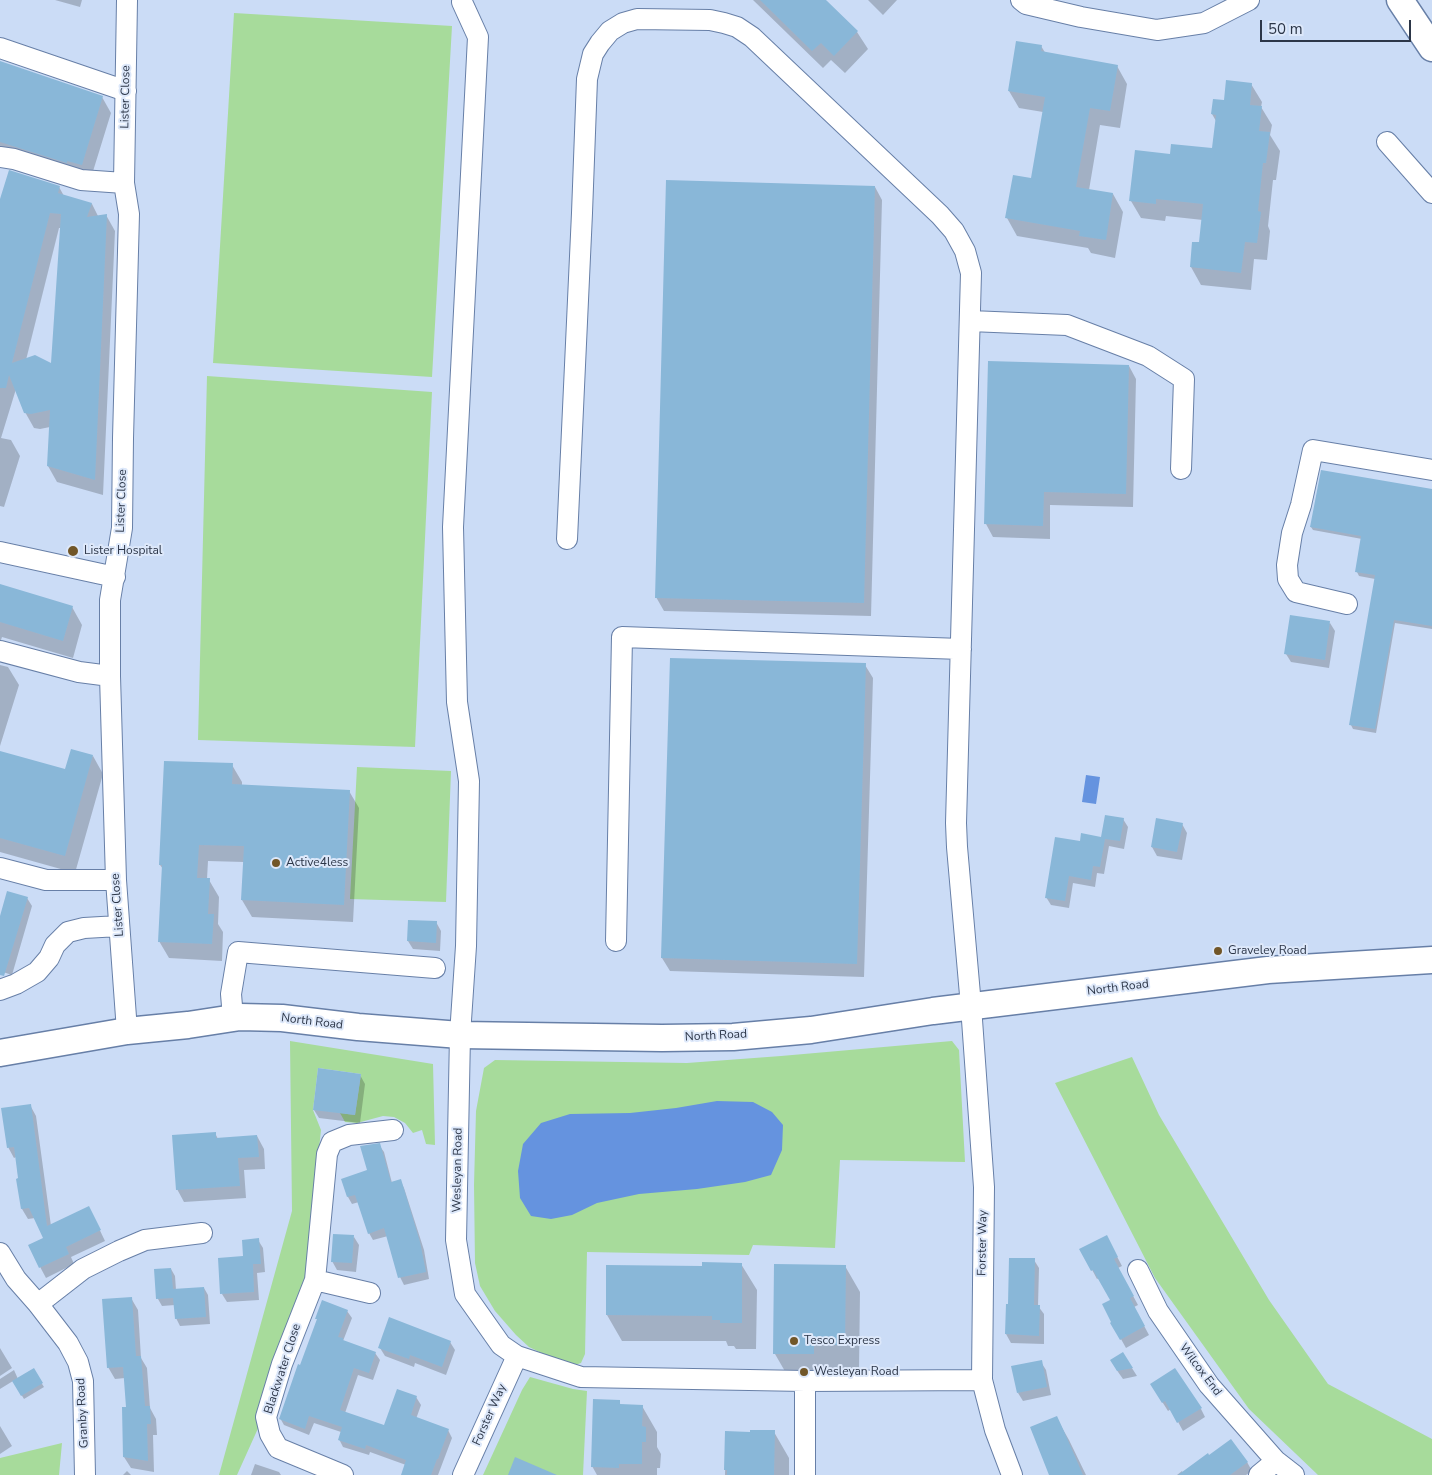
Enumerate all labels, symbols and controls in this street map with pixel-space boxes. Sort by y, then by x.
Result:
scale bar [1262,10,1413,42]
text: 50 m [1268,19,1303,39]
street label: Lister Close [118,65,134,129]
street label: Lister Close [114,469,130,533]
marker: Lister Hospital [66,544,80,558]
place label: Lister Hospital [84,544,162,558]
place label: Active4less [286,856,348,870]
marker: Active4less [270,857,282,869]
street label: Lister Close [109,873,127,937]
place label: Graveley Road [1228,944,1307,958]
marker: Graveley Road [1212,945,1224,957]
street label: North Road [1086,977,1150,999]
street label: North Road [280,1011,344,1033]
street label: North Road [685,1027,747,1045]
street label: Wesleyan Road [450,1128,466,1212]
street label: Forster Way [975,1210,991,1276]
street label: Blackwater Close [262,1322,304,1416]
place label: Tesco Express [804,1334,880,1348]
marker: Tesco Express [788,1335,800,1347]
street label: Wilcox End [1176,1341,1224,1399]
place label: Wesleyan Road [814,1365,899,1379]
marker: Wesleyan Road [798,1366,810,1378]
street label: Granby Road [74,1378,92,1448]
street label: Forster Way [470,1382,510,1448]

